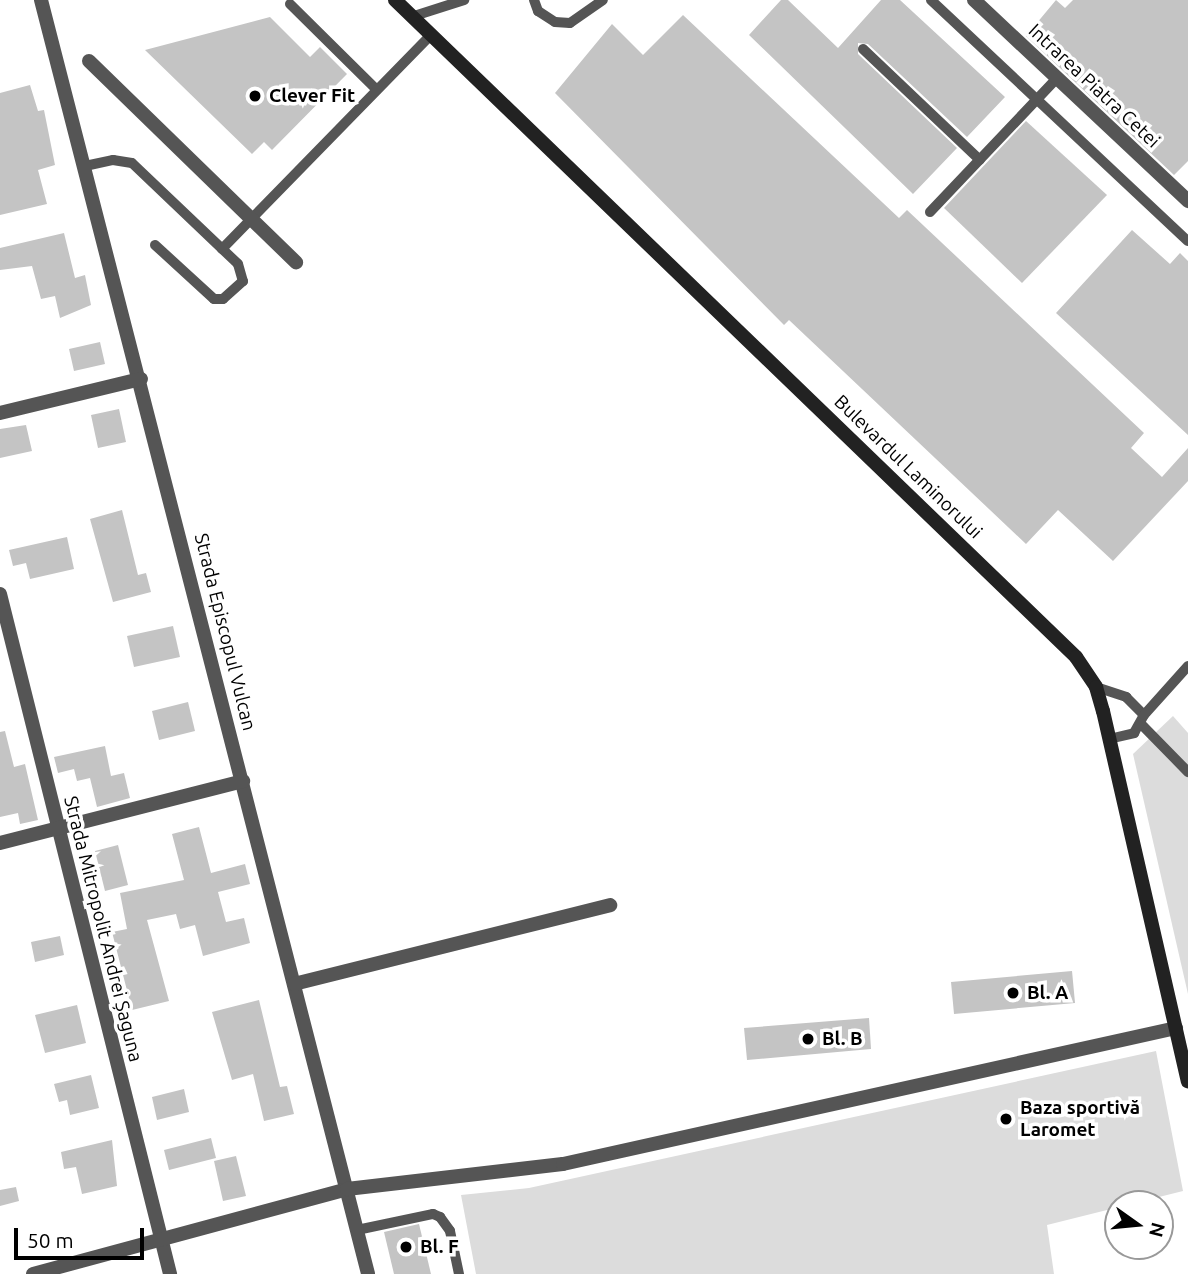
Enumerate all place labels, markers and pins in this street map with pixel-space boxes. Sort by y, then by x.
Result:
place label: Clever Fit [269,85,355,107]
marker: Clever Fit [247,88,263,104]
place label: Bl. A [1027,982,1068,1004]
marker: Bl. A [1005,985,1021,1001]
place label: Bl. B [822,1028,862,1050]
marker: Bl. B [800,1031,816,1047]
place label: Baza sportivă Laromet [1020,1097,1140,1141]
marker: Baza sportivă Laromet [998,1111,1014,1127]
place label: Bl. F [420,1236,459,1258]
marker: Bl. F [398,1239,414,1255]

